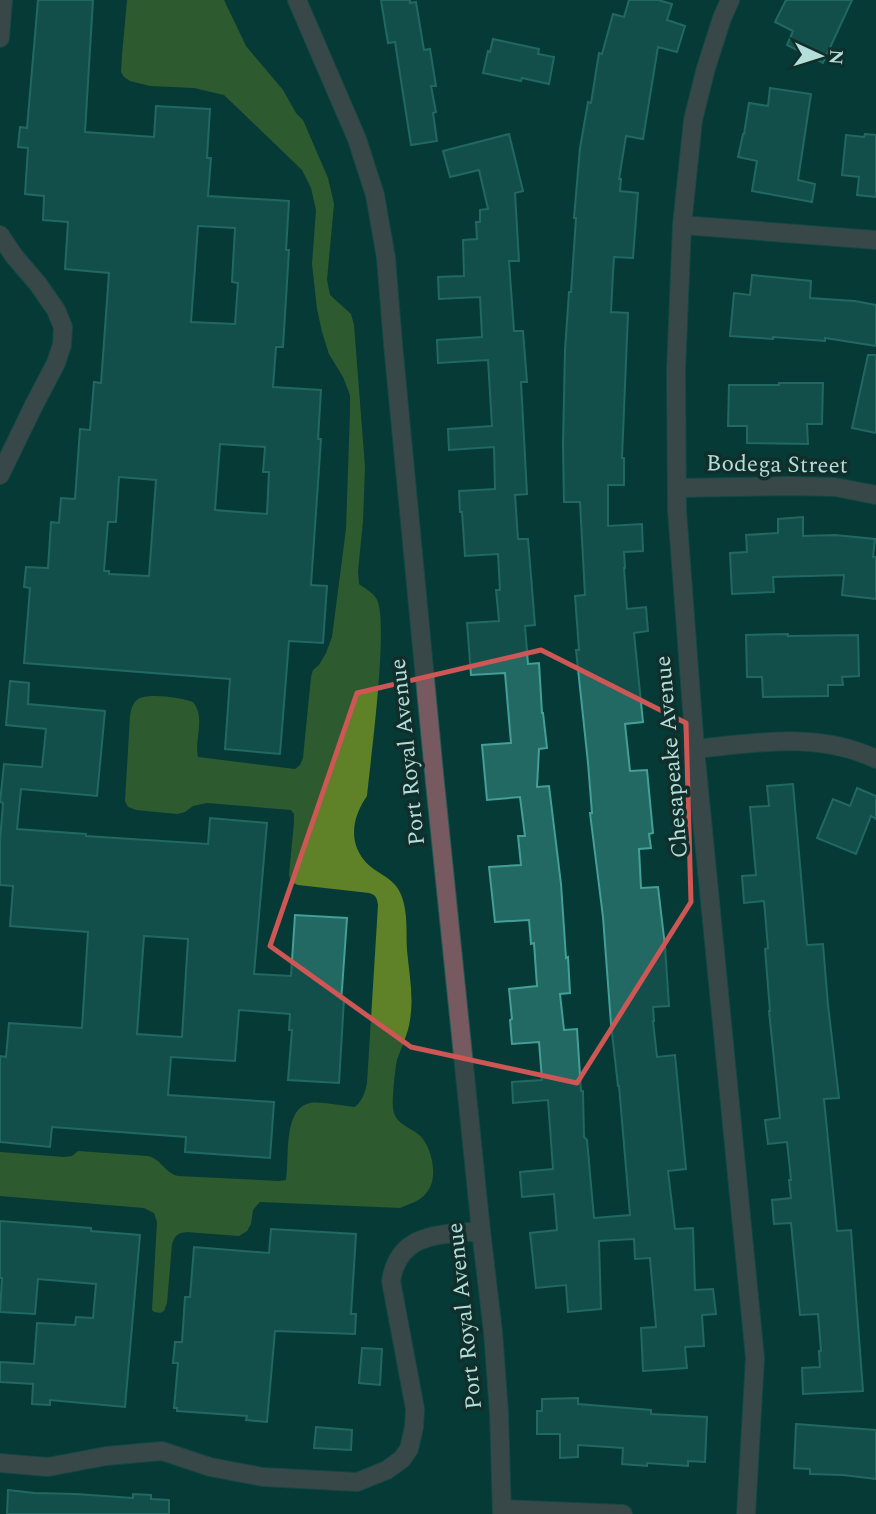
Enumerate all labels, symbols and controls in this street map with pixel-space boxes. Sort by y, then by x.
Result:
north arrow [785,21,855,91]
text: N [820,48,850,66]
street label: Bodega Street [706,446,848,484]
street label: Chesapeake Avenue [646,654,698,860]
street label: Port Royal Avenue [381,657,435,847]
street label: Port Royal Avenue [438,1221,492,1411]

